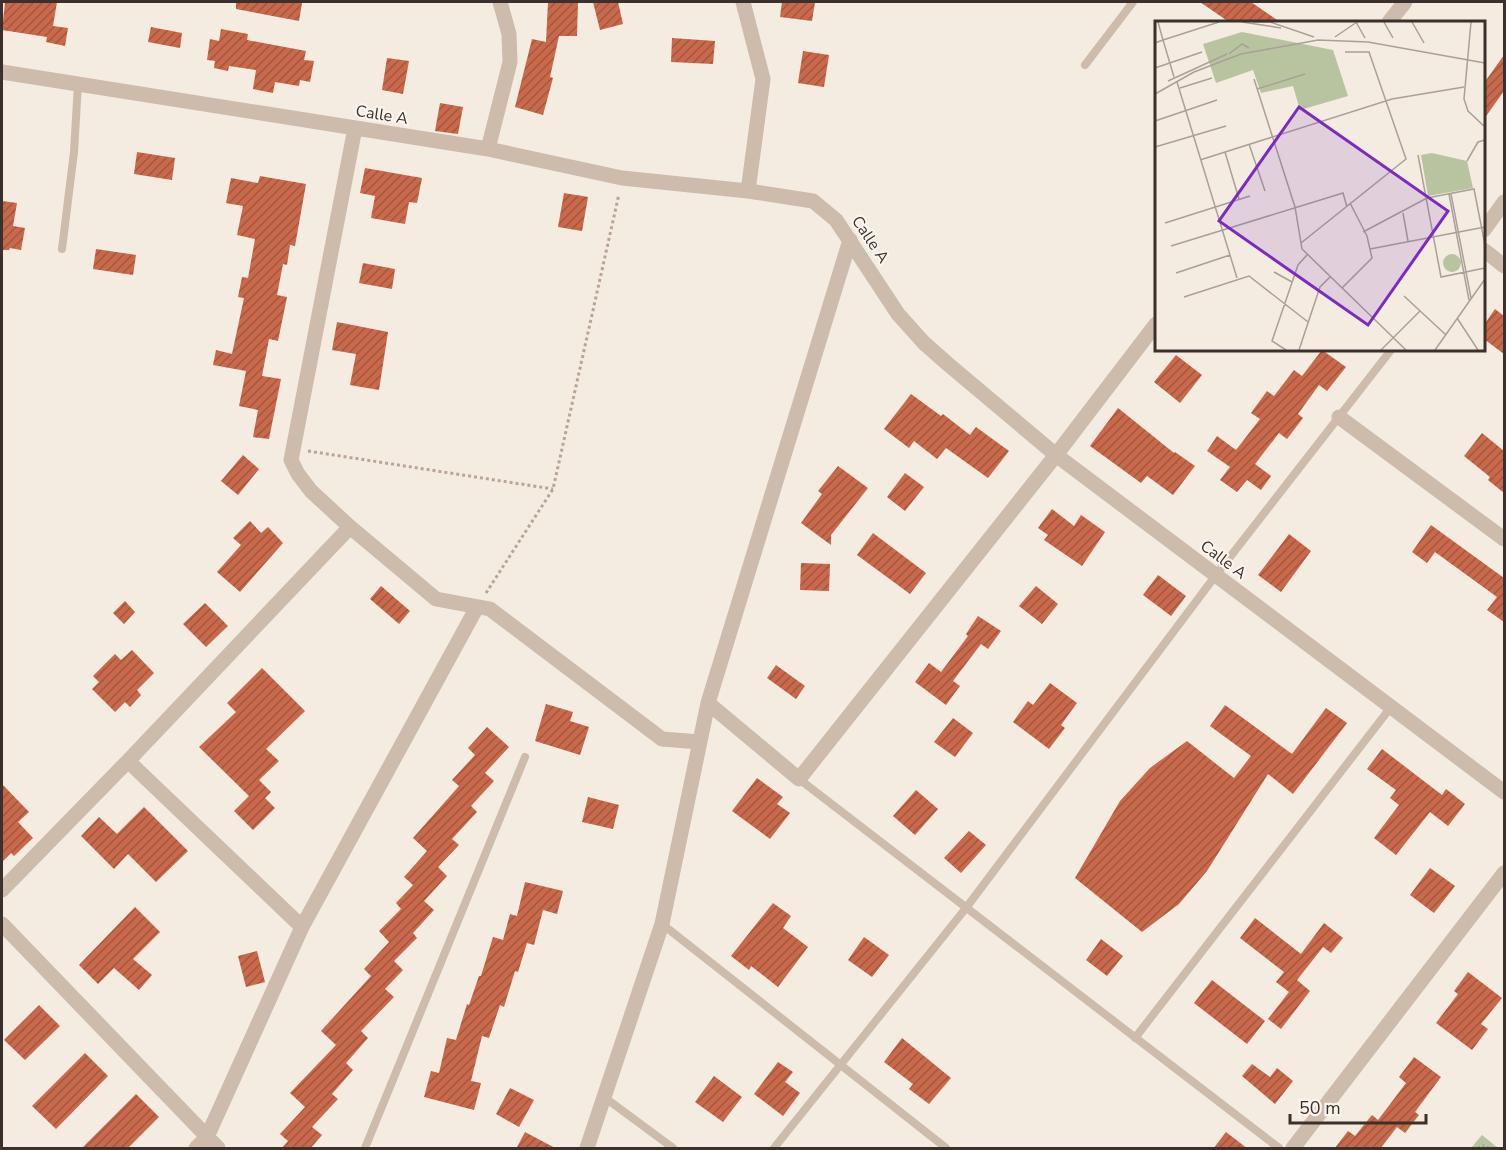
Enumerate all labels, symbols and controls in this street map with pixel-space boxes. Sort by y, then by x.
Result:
inset map [1155,21,1485,351]
street label: Calle A [354,100,410,130]
street label: Calle A [846,212,894,268]
street label: Calle A [1196,535,1251,585]
scale bar [1290,1087,1426,1125]
text: 50 m [1299,1096,1341,1120]

